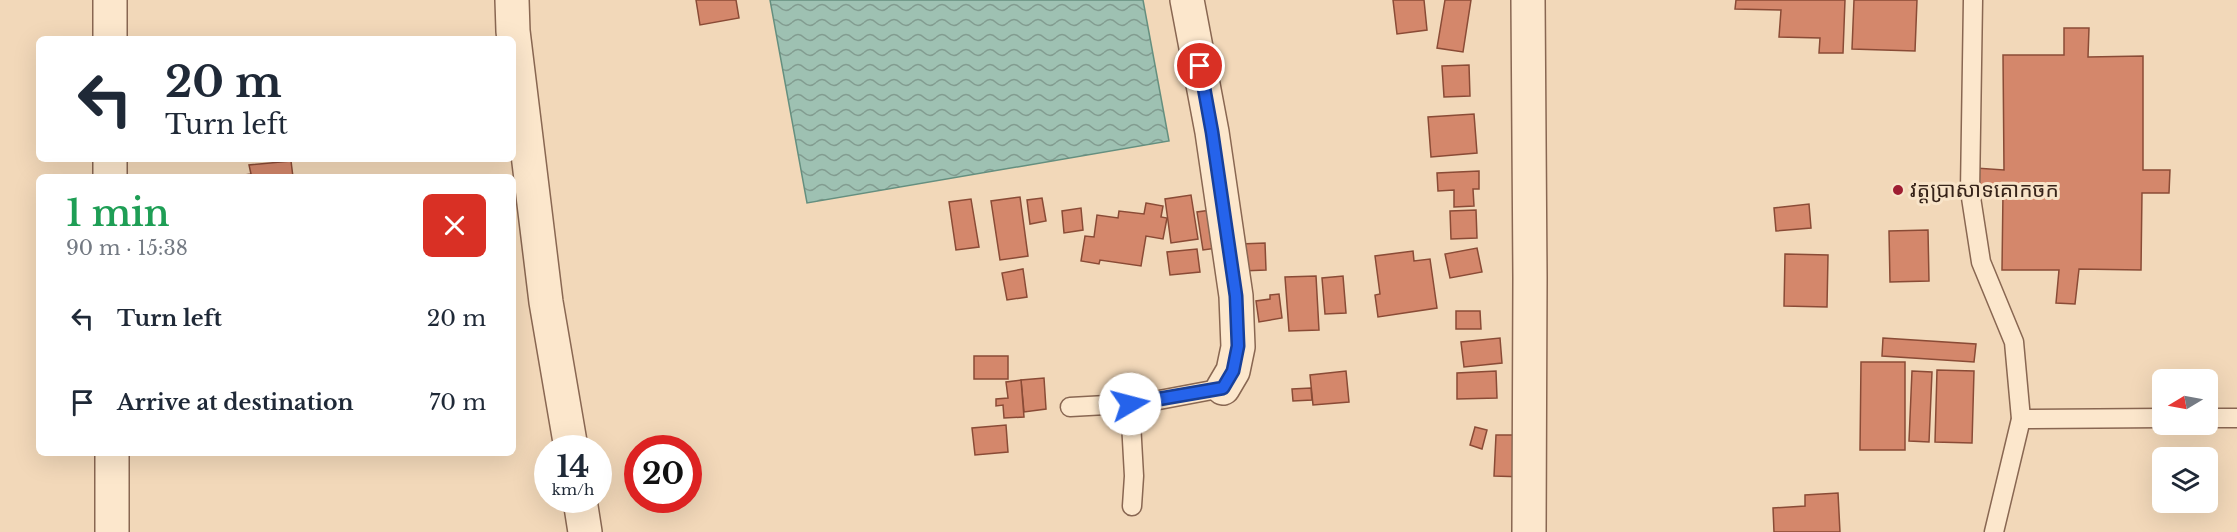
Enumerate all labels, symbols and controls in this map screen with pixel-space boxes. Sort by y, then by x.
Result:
pin [1174,40,1225,91]
icon: arrive [1183,49,1216,82]
text: 20 m [165,56,282,108]
icon: left [66,60,144,138]
text: Turn left [165,108,288,141]
place label: វត្តប្រាសាទគោកចក [1910,177,2059,204]
marker: វត្តប្រាសាទគោកចក [1891,183,1905,197]
text: 1 min [66,191,170,236]
button: close [423,194,486,257]
text: 90 m · 15:38 [66,236,188,260]
icon: left [66,302,99,335]
text: Turn left [117,305,222,332]
text: 20 m [427,305,486,332]
north arrow [2152,369,2218,435]
map controls [2152,369,2218,513]
position arrow [1098,372,1162,436]
icon: arrive [66,386,99,419]
text: Arrive at destination [117,389,354,416]
text: 70 m [429,389,486,416]
speed limit sign: 20 [624,435,702,513]
button: layers [2152,447,2218,513]
text: 14 [557,448,590,485]
text: km/h [552,480,594,499]

